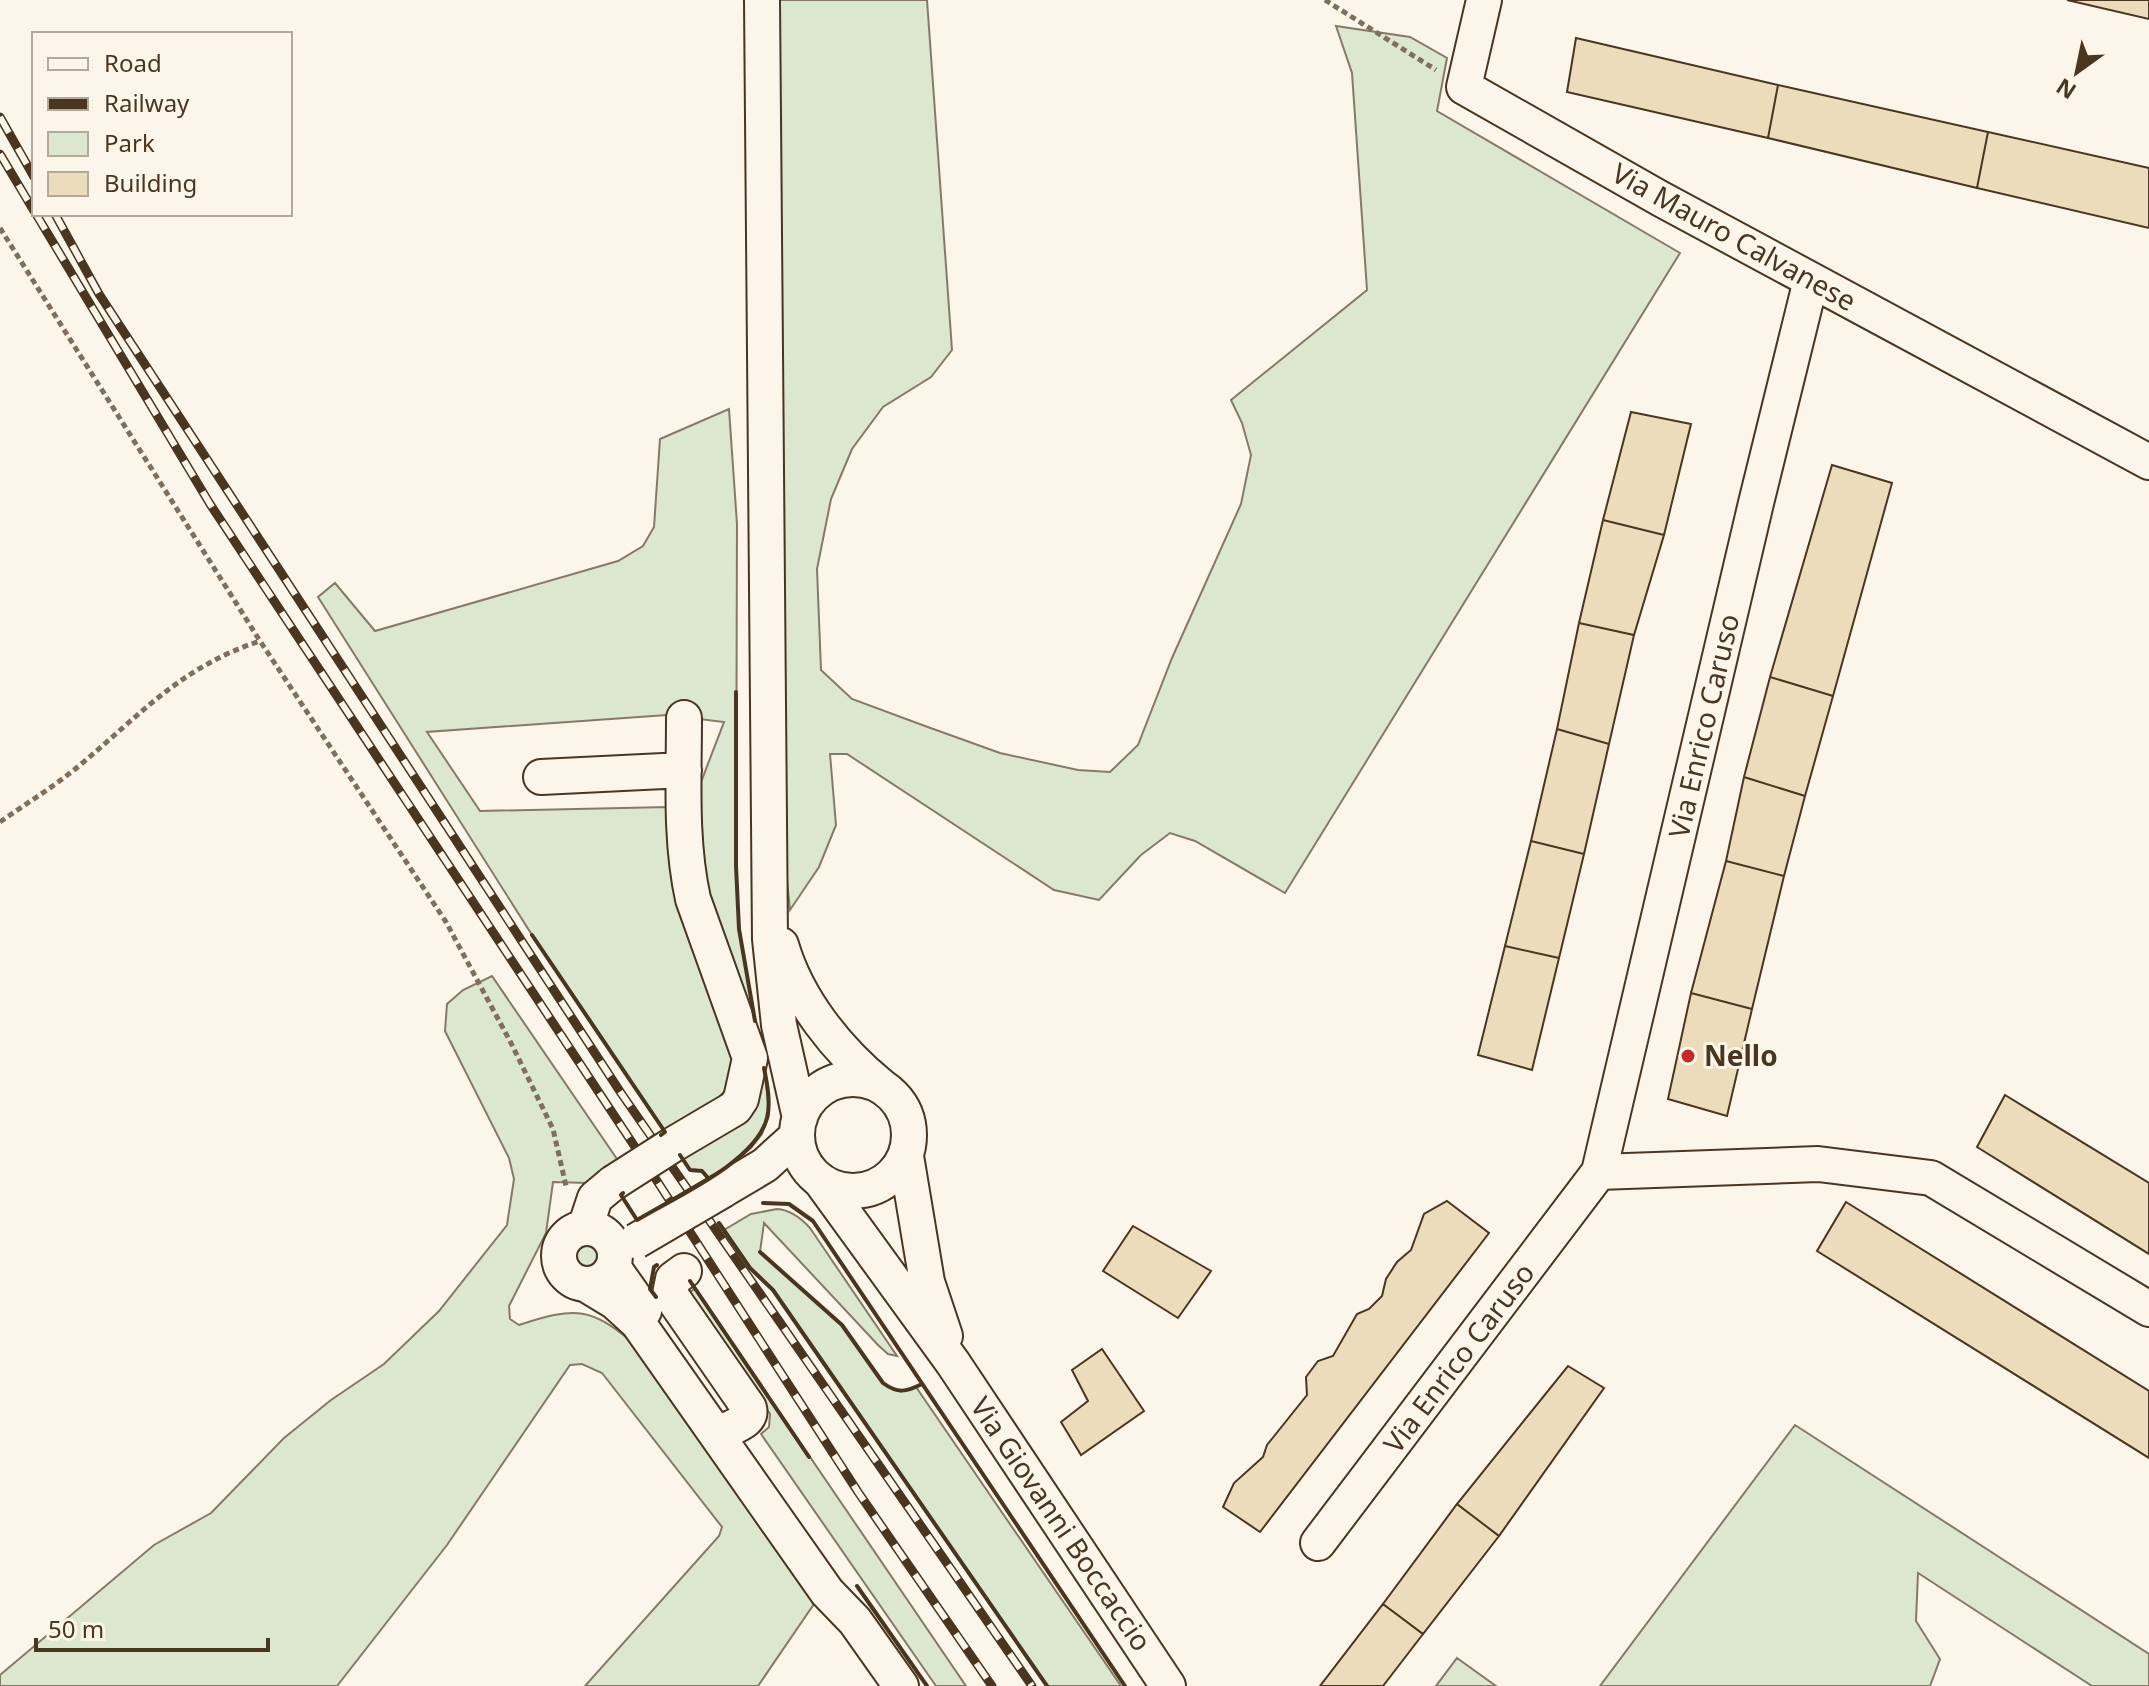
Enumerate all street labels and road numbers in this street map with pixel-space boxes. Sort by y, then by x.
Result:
street label: Via Mauro Calvanese [1606,153,1863,319]
street label: Via Enrico Caruso [1659,610,1747,842]
street label: Via Enrico Caruso [1374,1255,1542,1460]
street label: Via Giovanni Boccaccio [963,1389,1161,1658]

